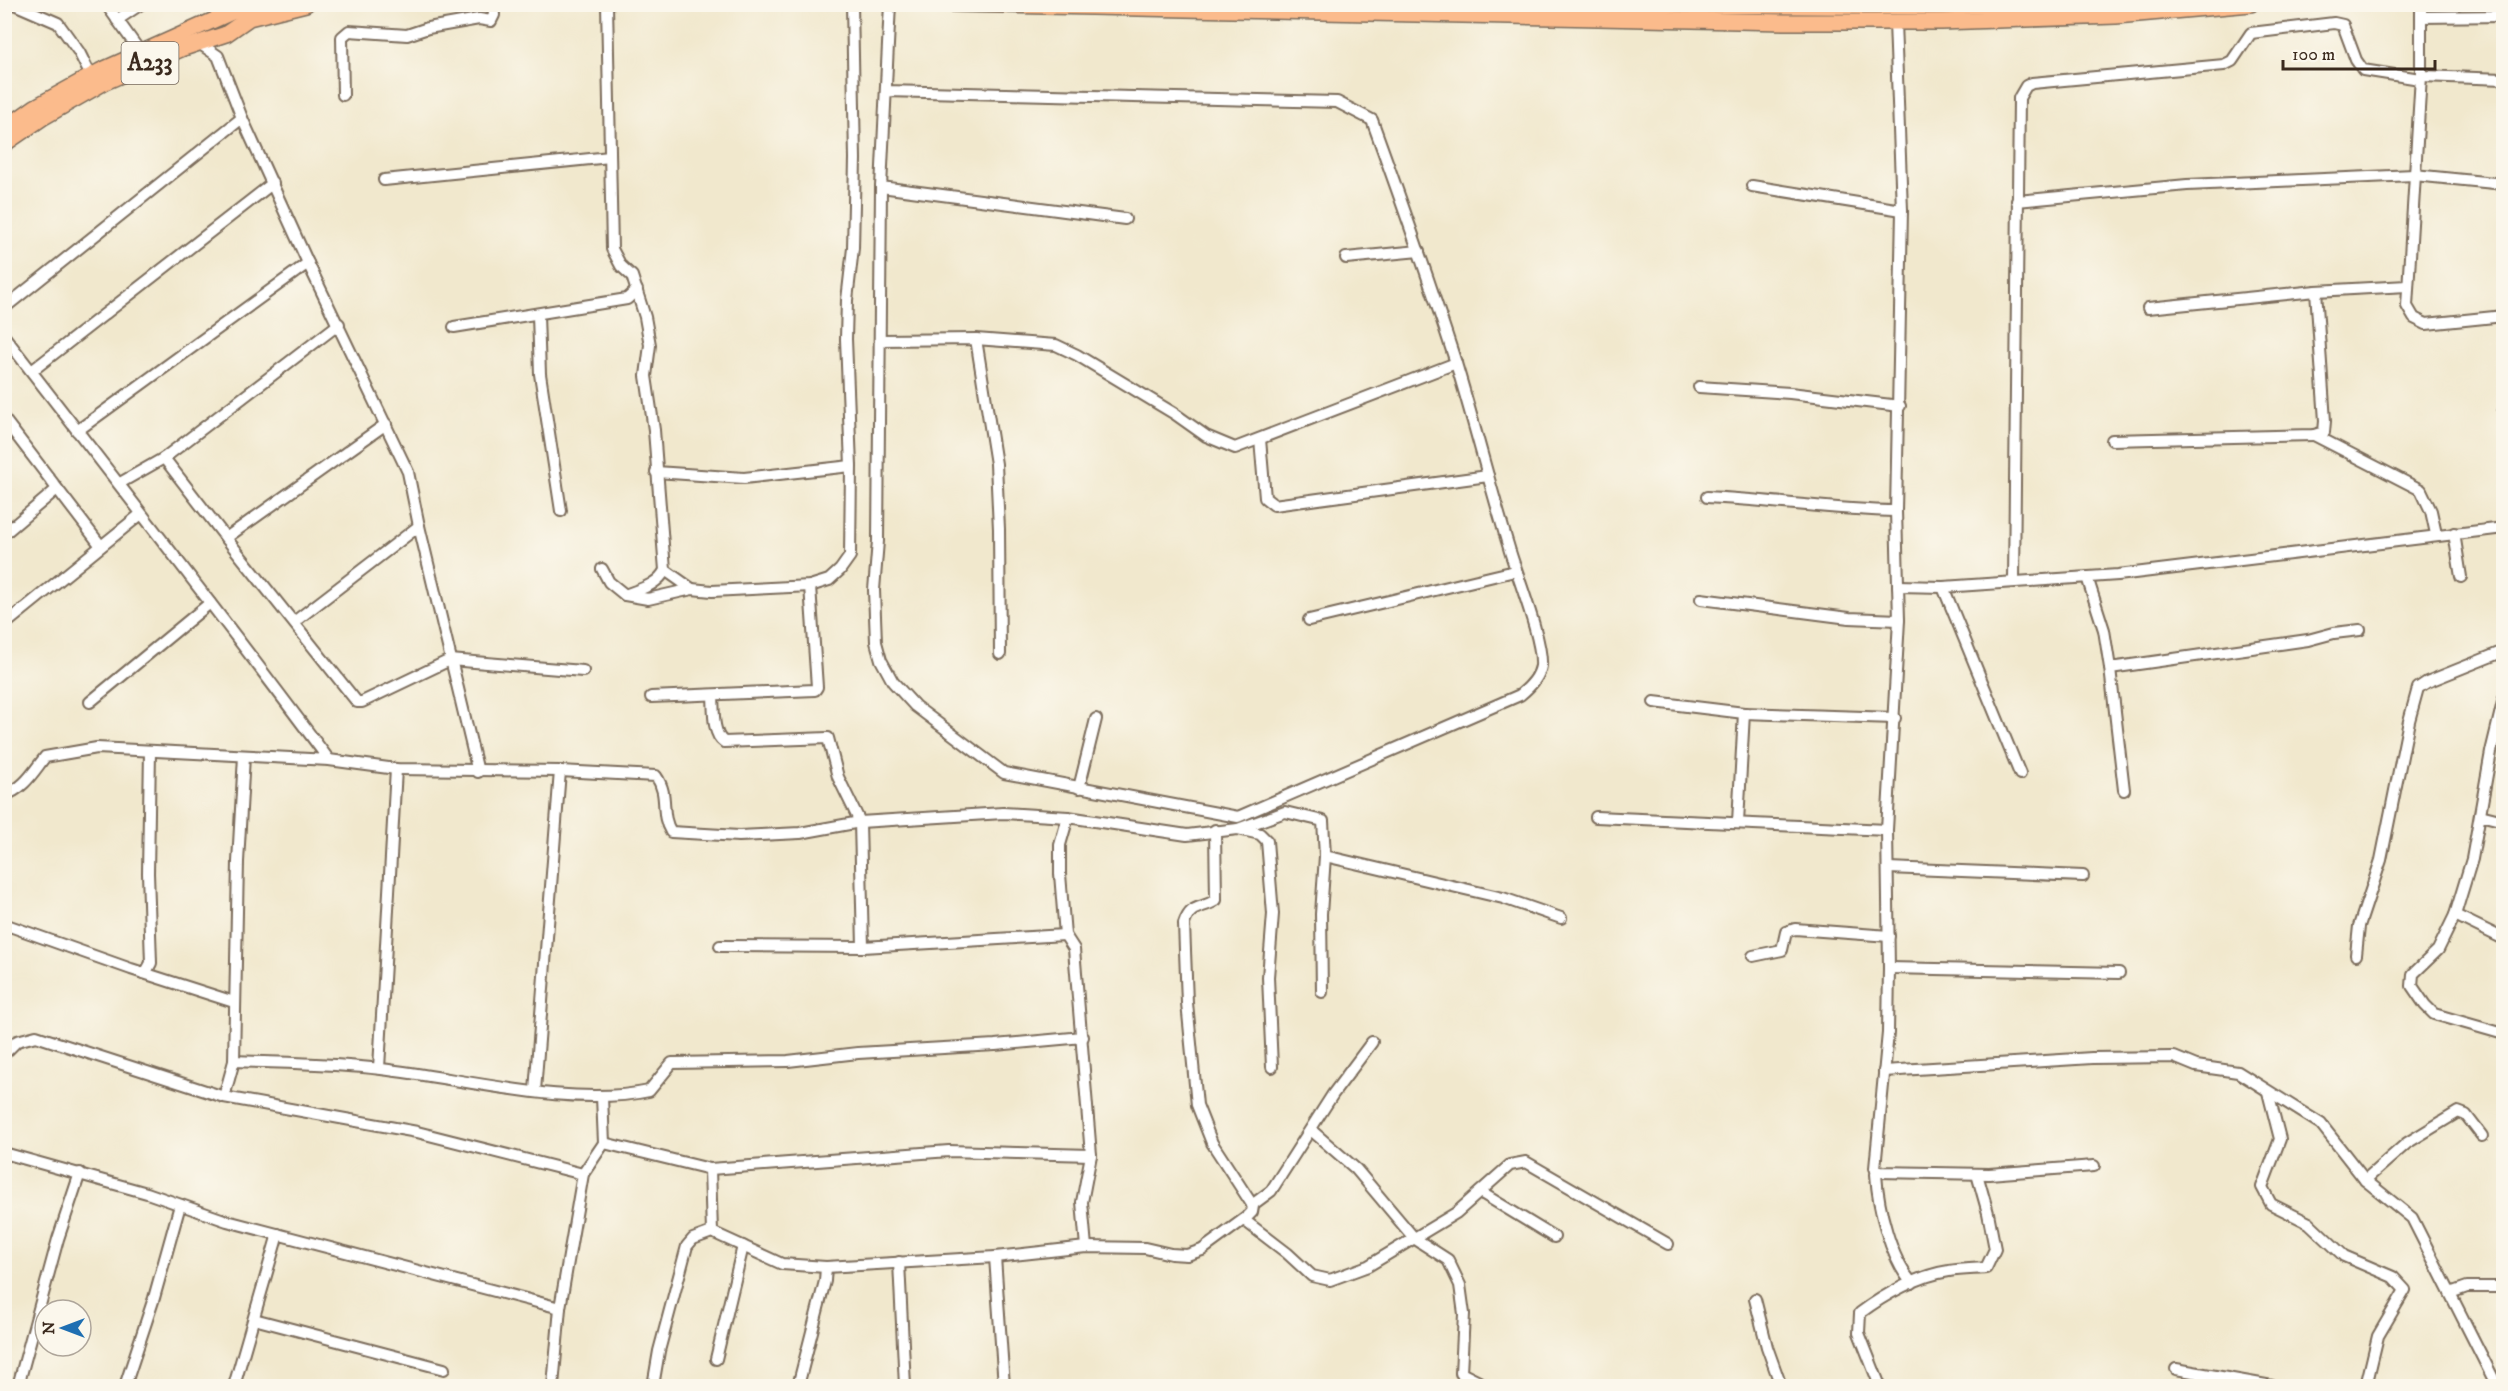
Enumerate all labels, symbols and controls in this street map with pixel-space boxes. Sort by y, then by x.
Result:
scale bar [2283,33,2434,71]
road number: A233 [122,42,178,84]
text: 100 m [2292,44,2335,66]
north arrow [33,1298,93,1358]
text: N [39,1321,59,1335]

